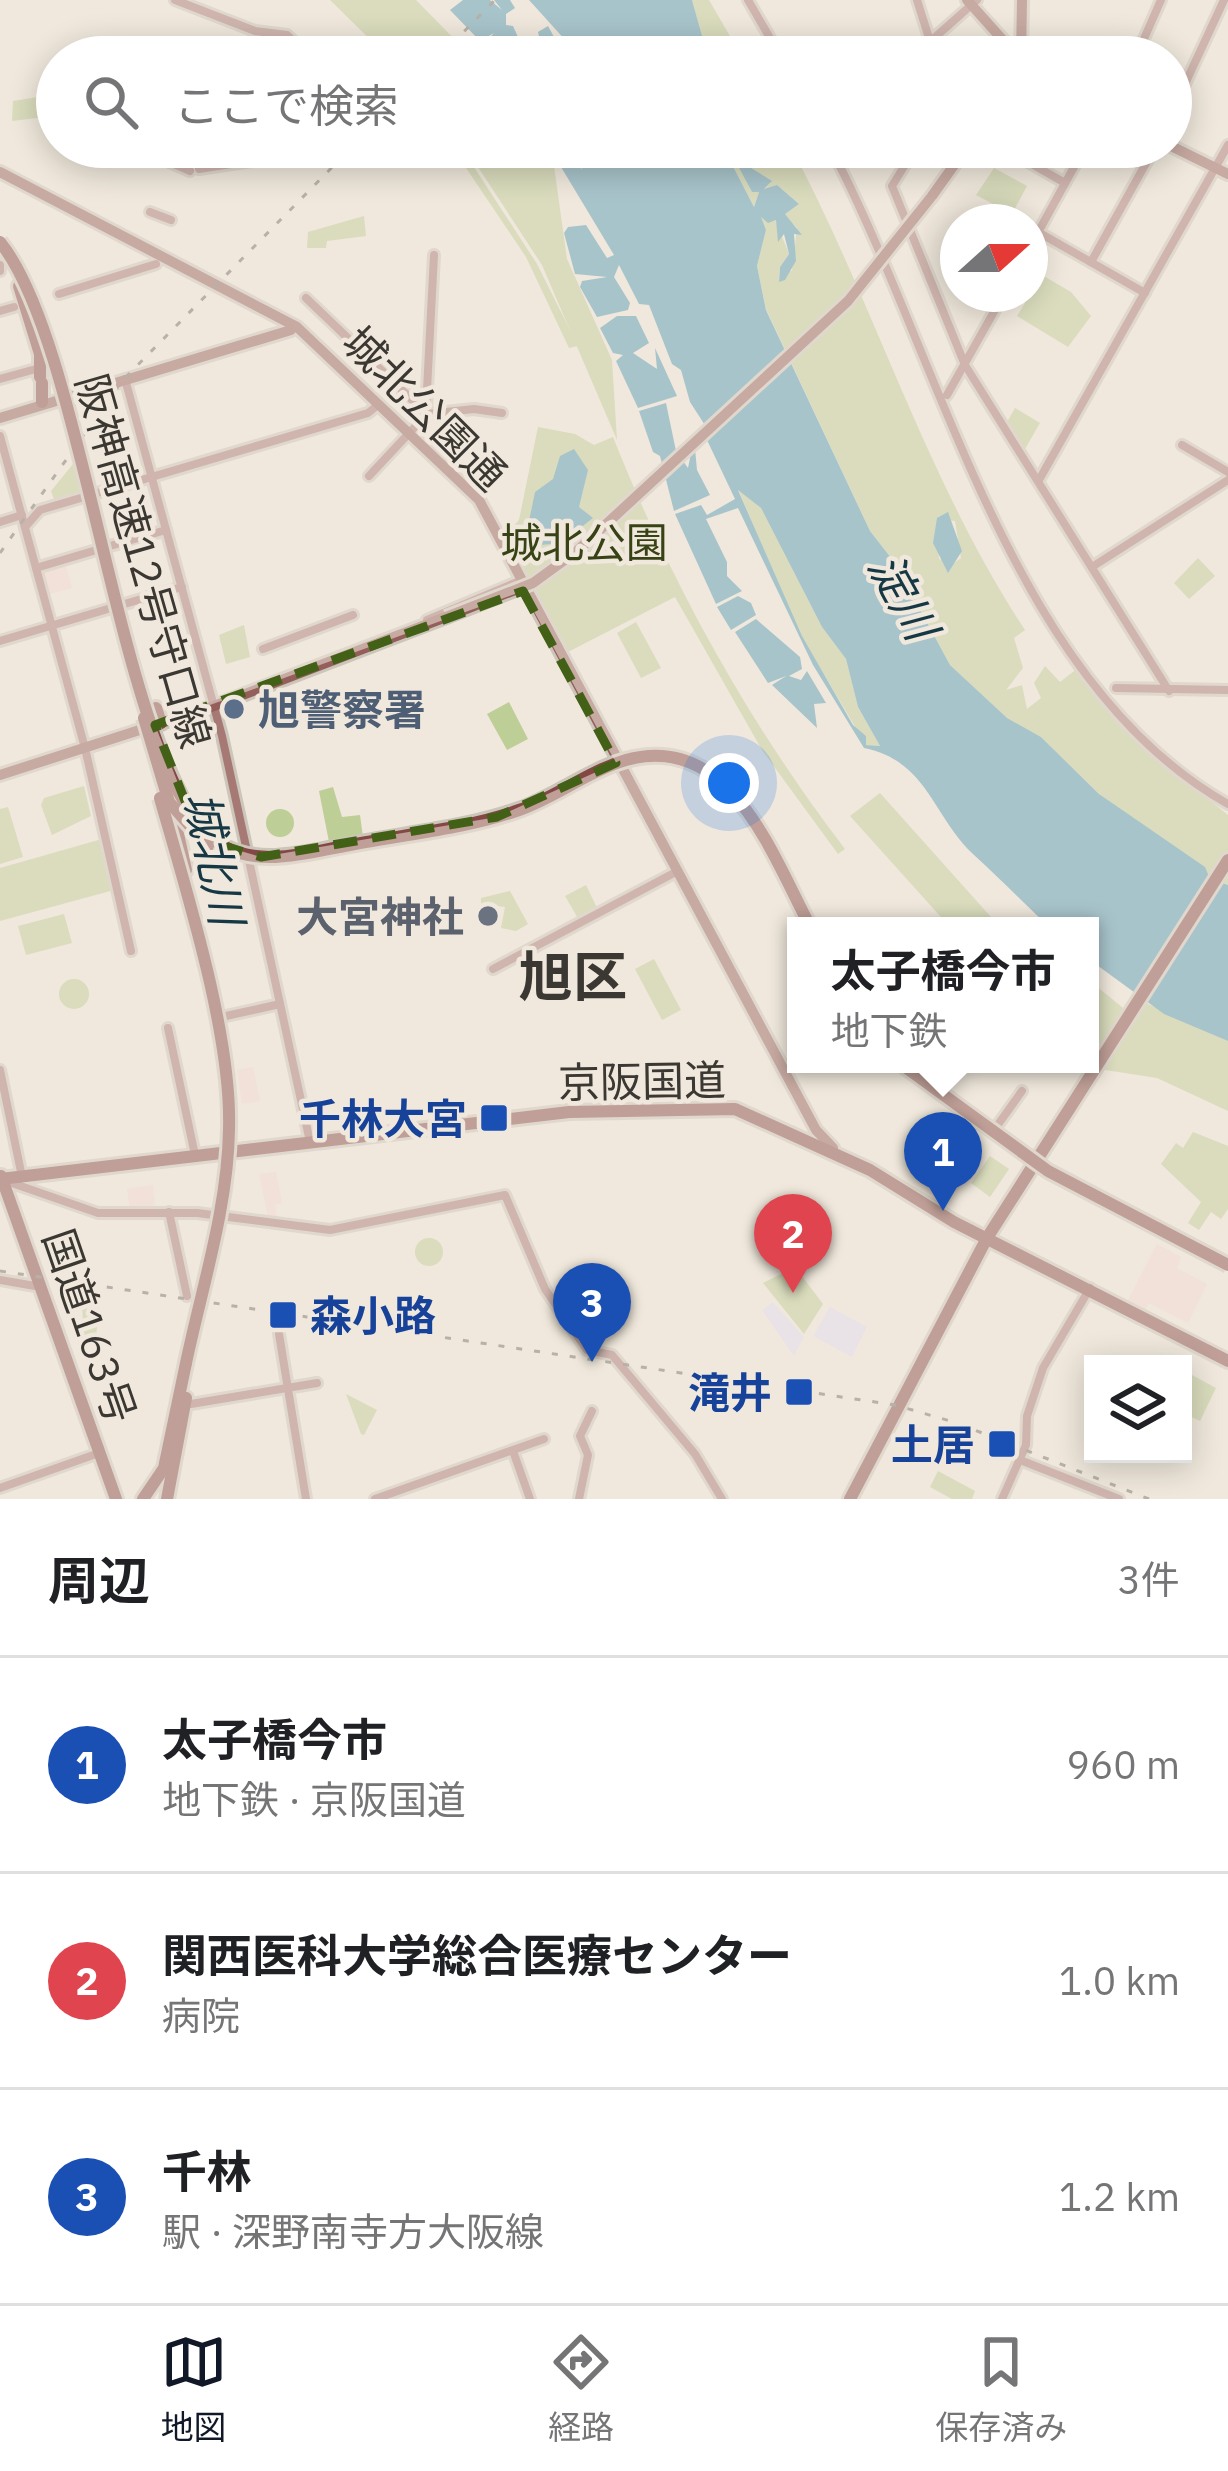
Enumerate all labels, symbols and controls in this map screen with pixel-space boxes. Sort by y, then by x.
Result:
search box [36,36,1192,168]
icon: search [78,69,144,135]
text: ここで検索 [174,76,399,134]
north arrow [940,204,1048,312]
street label: 城北公園通 [331,314,519,502]
street label: 阪神高速12号守口線 [64,368,224,754]
park label: 城北公園 [500,515,668,570]
water label: 淀川 [857,543,953,653]
place label: 旭警察署 [258,682,426,737]
marker: 旭警察署 [221,696,247,722]
your location [699,753,759,813]
water label: 城北川 [173,786,258,934]
place label: 大宮神社 [296,889,464,944]
marker: 大宮神社 [475,903,501,929]
popup [787,917,1099,1073]
district label: 旭区 [519,941,627,1011]
text: 太子橋今市 [830,941,1056,999]
text: 地下鉄 [830,1005,948,1056]
street label: 京阪国道 [558,1052,726,1110]
place label: 千林大宮 [299,1091,467,1146]
marker: 千林大宮 [478,1102,510,1134]
pin: 1 [904,1112,982,1211]
pin: 2 [754,1194,832,1293]
street label: 国道163号 [31,1222,149,1430]
pin: 3 [553,1263,631,1362]
place label: 森小路 [310,1288,436,1343]
marker: 森小路 [267,1299,299,1331]
map controls [1084,1355,1192,1463]
button: layers [1084,1355,1192,1463]
place label: 滝井 [688,1365,772,1420]
marker: 滝井 [783,1376,815,1408]
place label: 土居 [891,1417,975,1472]
marker: 土居 [986,1428,1018,1460]
text: 周辺 [48,1547,150,1613]
text: 3件 [1118,1554,1180,1605]
text: 太子橋今市 [162,1710,387,1768]
text: 1 [75,1739,99,1790]
text: 960 m [1067,1739,1180,1790]
text: 地下鉄 · 京阪国道 [162,1774,466,1825]
text: 関西医科大学総合医療センター [162,1926,792,1984]
text: 2 [75,1955,99,2006]
text: 1.0 km [1059,1955,1180,2006]
text: 病院 [162,1990,240,2041]
text: 千林 [162,2142,252,2200]
text: 3 [75,2171,99,2222]
text: 1.2 km [1059,2171,1180,2222]
text: 駅 · 深野南寺方大阪線 [162,2206,544,2257]
tab: 地図 [161,2329,227,2449]
tab: 経路 [548,2329,614,2449]
tab: 保存済み [935,2329,1067,2449]

